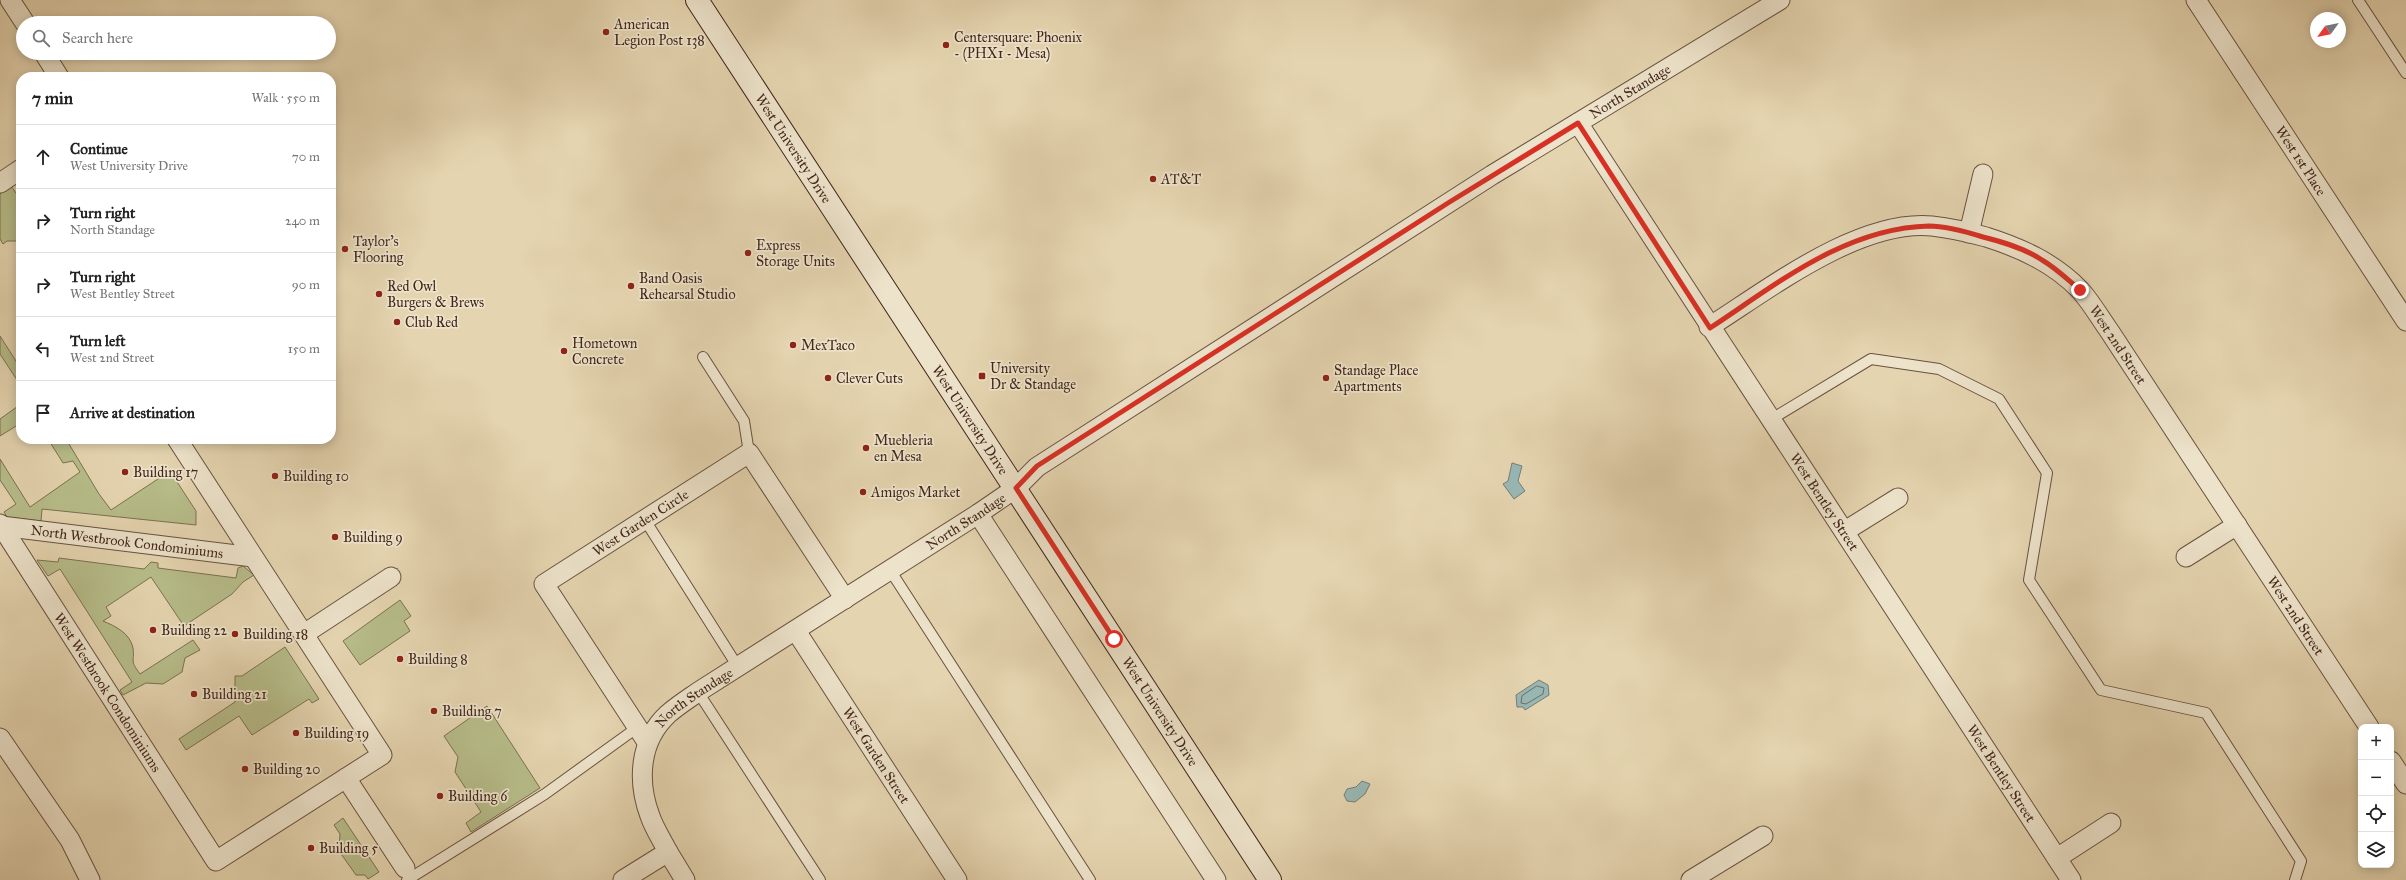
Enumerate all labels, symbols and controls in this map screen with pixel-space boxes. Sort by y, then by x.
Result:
north arrow [2310,12,2346,48]
search box [16,16,336,60]
place label: American Legion Post 138 [613,16,705,49]
icon: search [30,27,52,49]
marker: American Legion Post 138 [601,27,611,37]
text: Search here [62,29,133,47]
place label: Centersquare: Phoenix - (PHX1 - Mesa) [954,29,1083,63]
marker: Centersquare: Phoenix - (PHX1 - Mesa) [941,40,951,50]
street label: North Standage [1586,60,1674,122]
text: 7 min [32,88,73,109]
text: Walk · 550 m [251,90,320,106]
street label: West University Drive [752,90,835,206]
street label: West 1st Place [2272,123,2330,199]
text: Continue [70,140,128,158]
icon: ahead [32,146,54,168]
text: 70 m [292,149,320,165]
text: West University Drive [70,158,188,174]
place label: AT&T [1160,171,1202,188]
marker: AT&T [1148,174,1158,184]
text: Turn right [70,204,135,222]
icon: right [32,210,54,232]
text: 240 m [285,213,320,229]
text: North Standage [70,222,155,238]
place label: Taylor's Flooring [353,233,404,266]
place label: Express Storage Units [756,237,835,270]
marker: Taylor's Flooring [340,244,350,254]
marker: Express Storage Units [743,248,753,258]
text: Turn right [70,268,135,286]
place label: Band Oasis Rehearsal Studio [639,270,736,303]
icon: right [32,274,54,296]
text: 90 m [292,277,320,293]
place label: Red Owl Burgers & Brews [387,278,484,311]
marker: Band Oasis Rehearsal Studio [626,281,636,291]
route end [2071,281,2089,299]
text: West Bentley Street [70,286,175,302]
marker: Red Owl Burgers & Brews [374,289,384,299]
street label: West 2nd Street [2086,302,2150,387]
place label: Club Red [405,314,458,331]
marker: Club Red [392,317,402,327]
text: Turn left [70,332,126,350]
place label: Hometown Concrete [572,335,638,368]
place label: MexTaco [801,337,855,354]
icon: left [32,338,54,360]
marker: MexTaco [788,340,798,350]
text: 150 m [288,341,320,357]
marker: Hometown Concrete [559,346,569,356]
text: West 2nd Street [70,350,154,366]
place label: University Dr & Standage [990,360,1076,393]
street label: West University Drive [929,362,1012,478]
place label: Standage Place Apartments [1333,362,1418,395]
place label: Clever Cuts [836,370,903,387]
marker: University Dr & Standage [977,371,987,381]
marker: Clever Cuts [823,373,833,383]
marker: Standage Place Apartments [1321,373,1331,383]
icon: arrive [32,402,54,424]
text: Arrive at destination [70,404,195,422]
place label: Muebleria en Mesa [874,432,933,465]
marker: Muebleria en Mesa [861,443,871,453]
street label: West Bentley Street [1787,450,1863,554]
place label: Building 17 [133,464,198,481]
marker: Building 17 [120,467,130,477]
place label: Building 10 [283,468,349,485]
marker: Building 10 [270,471,280,481]
place label: Amigos Market [870,484,961,501]
street label: West Garden Circle [589,485,692,559]
marker: Amigos Market [858,487,868,497]
street label: North Standage [923,489,1009,553]
street label: North Westbrook Condominiums [30,521,224,562]
place label: Building 9 [343,529,403,546]
marker: Building 9 [330,532,340,542]
street label: West 2nd Street [2264,573,2328,658]
street label: West Westbrook Condominiums [51,610,165,775]
place label: Building 22 [161,622,227,639]
marker: Building 22 [148,625,158,635]
place label: Building 18 [243,626,308,643]
marker: Building 18 [230,629,240,639]
route start [1105,630,1123,648]
place label: Building 8 [408,651,468,668]
marker: Building 8 [395,654,405,664]
street label: West University Drive [1118,654,1202,770]
street label: North Standage [651,664,736,731]
place label: Building 21 [202,686,267,703]
marker: Building 21 [189,689,199,699]
place label: Building 7 [442,703,502,720]
street label: West Garden Street [839,704,914,807]
marker: Building 7 [429,706,439,716]
street label: West Bentley Street [1963,721,2040,825]
map controls [2358,724,2394,868]
button: + [2358,724,2394,760]
place label: Building 19 [304,725,369,742]
marker: Building 19 [291,728,301,738]
button: − [2358,760,2394,796]
place label: Building 20 [253,761,320,778]
marker: Building 20 [240,764,250,774]
place label: Building 6 [448,788,508,805]
marker: Building 6 [435,791,445,801]
button: locate [2358,796,2394,832]
button: layers [2358,832,2394,868]
place label: Building 5 [319,840,378,857]
marker: Building 5 [306,843,316,853]

